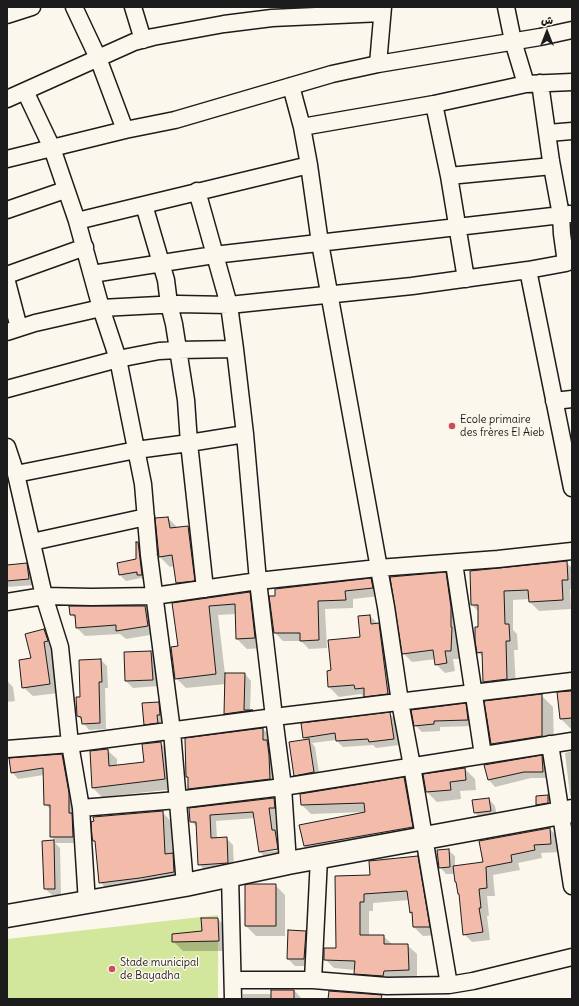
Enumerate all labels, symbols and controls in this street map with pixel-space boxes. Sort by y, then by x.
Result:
north arrow [527,12,567,52]
text: ش [541,13,553,27]
place label: Ecole primaire des frères El Aieb [460,413,544,439]
marker: Ecole primaire des frères El Aieb [447,421,457,431]
place label: Stade municipal de Bayadha [120,956,199,982]
marker: Stade municipal de Bayadha [107,964,117,974]

